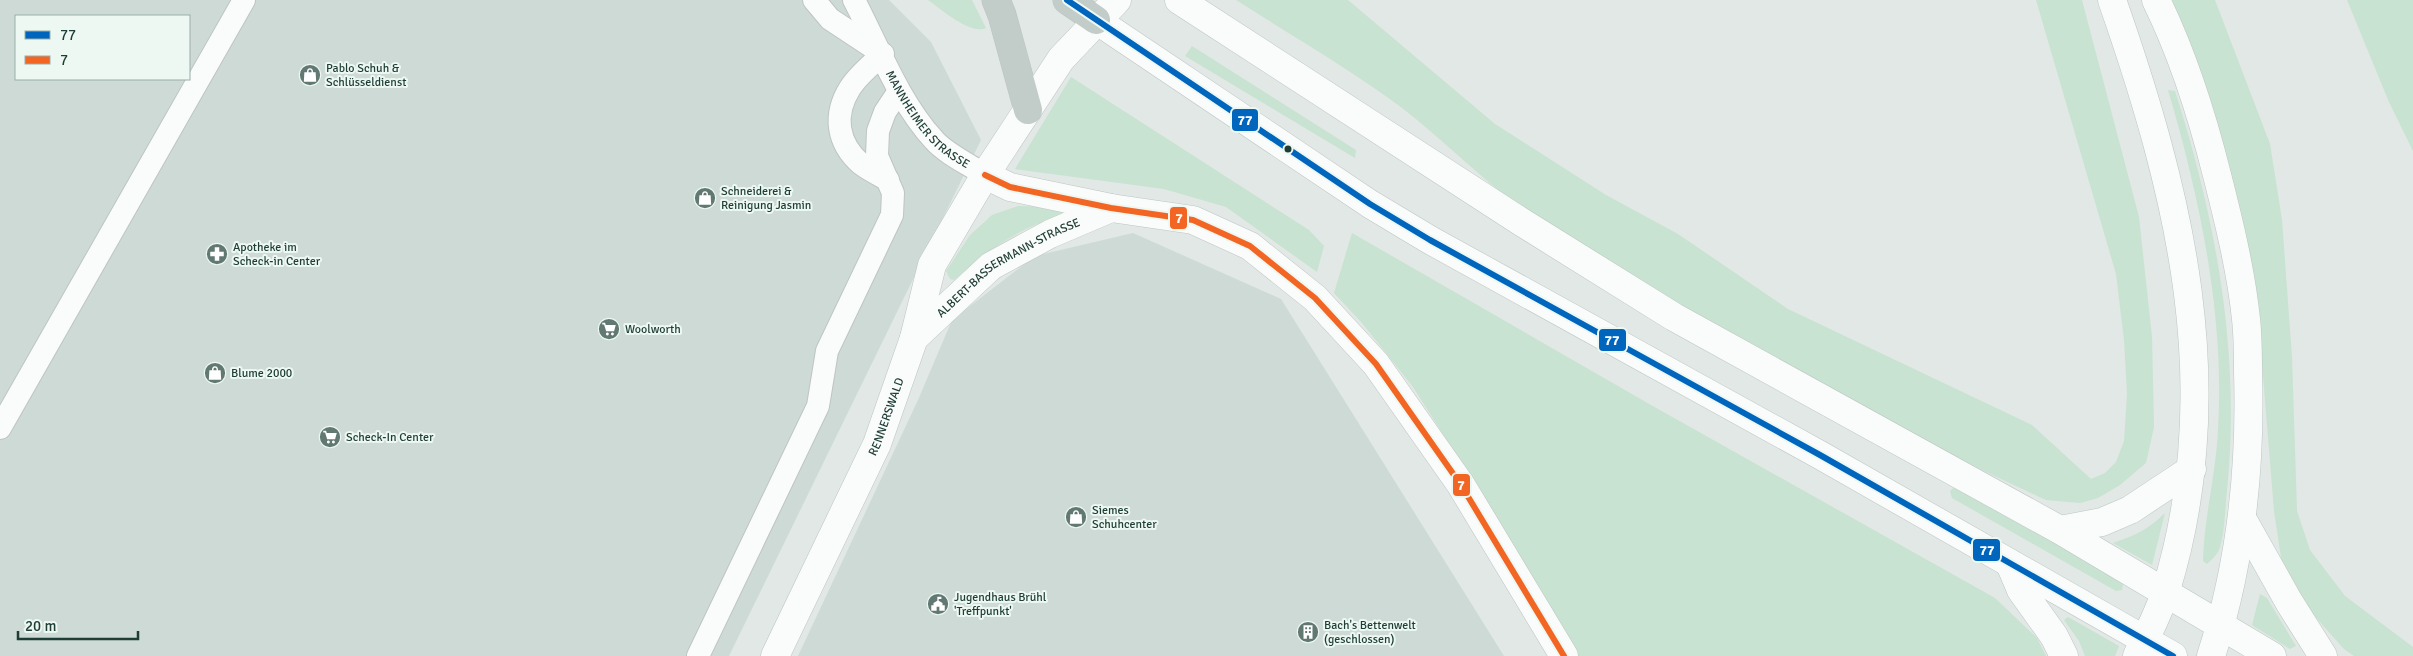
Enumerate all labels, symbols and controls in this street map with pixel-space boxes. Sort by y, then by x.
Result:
legend [15,15,190,80]
text: 77 [60,26,76,44]
text: 7 [60,51,68,69]
place label: Pablo Schuh & Schlüsseldienst [326,61,406,90]
shop icon: Pablo Schuh & Schlüsseldienst [298,63,322,87]
street label: MANNHEIMER STRASSE [882,68,972,172]
line badge: 77 [1231,108,1259,132]
text: 77 [1237,112,1253,129]
unlabelled marker [1283,144,1293,154]
place label: Schneiderei & Reinigung Jasmin [721,184,811,213]
shop icon: Schneiderei & Reinigung Jasmin [693,186,717,210]
line badge: 7 [1169,206,1188,230]
text: 7 [1175,210,1183,227]
street label: ALBERT-BASSERMANN-STRASSE [934,215,1083,321]
place label: Apotheke im Scheck-in Center [233,240,321,269]
pharmacy icon: Apotheke im Scheck-in Center [205,242,229,266]
supermarket icon: Woolworth [597,317,621,341]
place label: Woolworth [625,322,681,337]
line badge: 77 [1598,328,1627,352]
text: 77 [1604,332,1620,349]
shop icon: Blume 2000 [203,361,227,385]
place label: Blume 2000 [231,366,292,381]
street label: RENNERSWALD [865,376,908,458]
supermarket icon: Scheck-In Center [318,425,342,449]
place label: Scheck-In Center [346,430,434,445]
line badge: 7 [1452,473,1471,497]
text: 7 [1457,477,1465,494]
place label: Siemes Schuhcenter [1092,503,1157,532]
shop icon: Siemes Schuhcenter [1064,505,1088,529]
line badge: 77 [1972,538,2001,562]
text: 77 [1979,542,1995,559]
place label: Jugendhaus Brühl 'Treffpunkt' [954,590,1047,619]
public building icon: Jugendhaus Brühl 'Treffpunkt' [926,592,950,616]
scale bar [18,608,138,640]
text: 20 m [25,617,56,635]
place label: Bach's Bettenwelt (geschlossen) [1324,618,1416,647]
building icon: Bach's Bettenwelt (geschlossen) [1296,620,1320,644]

